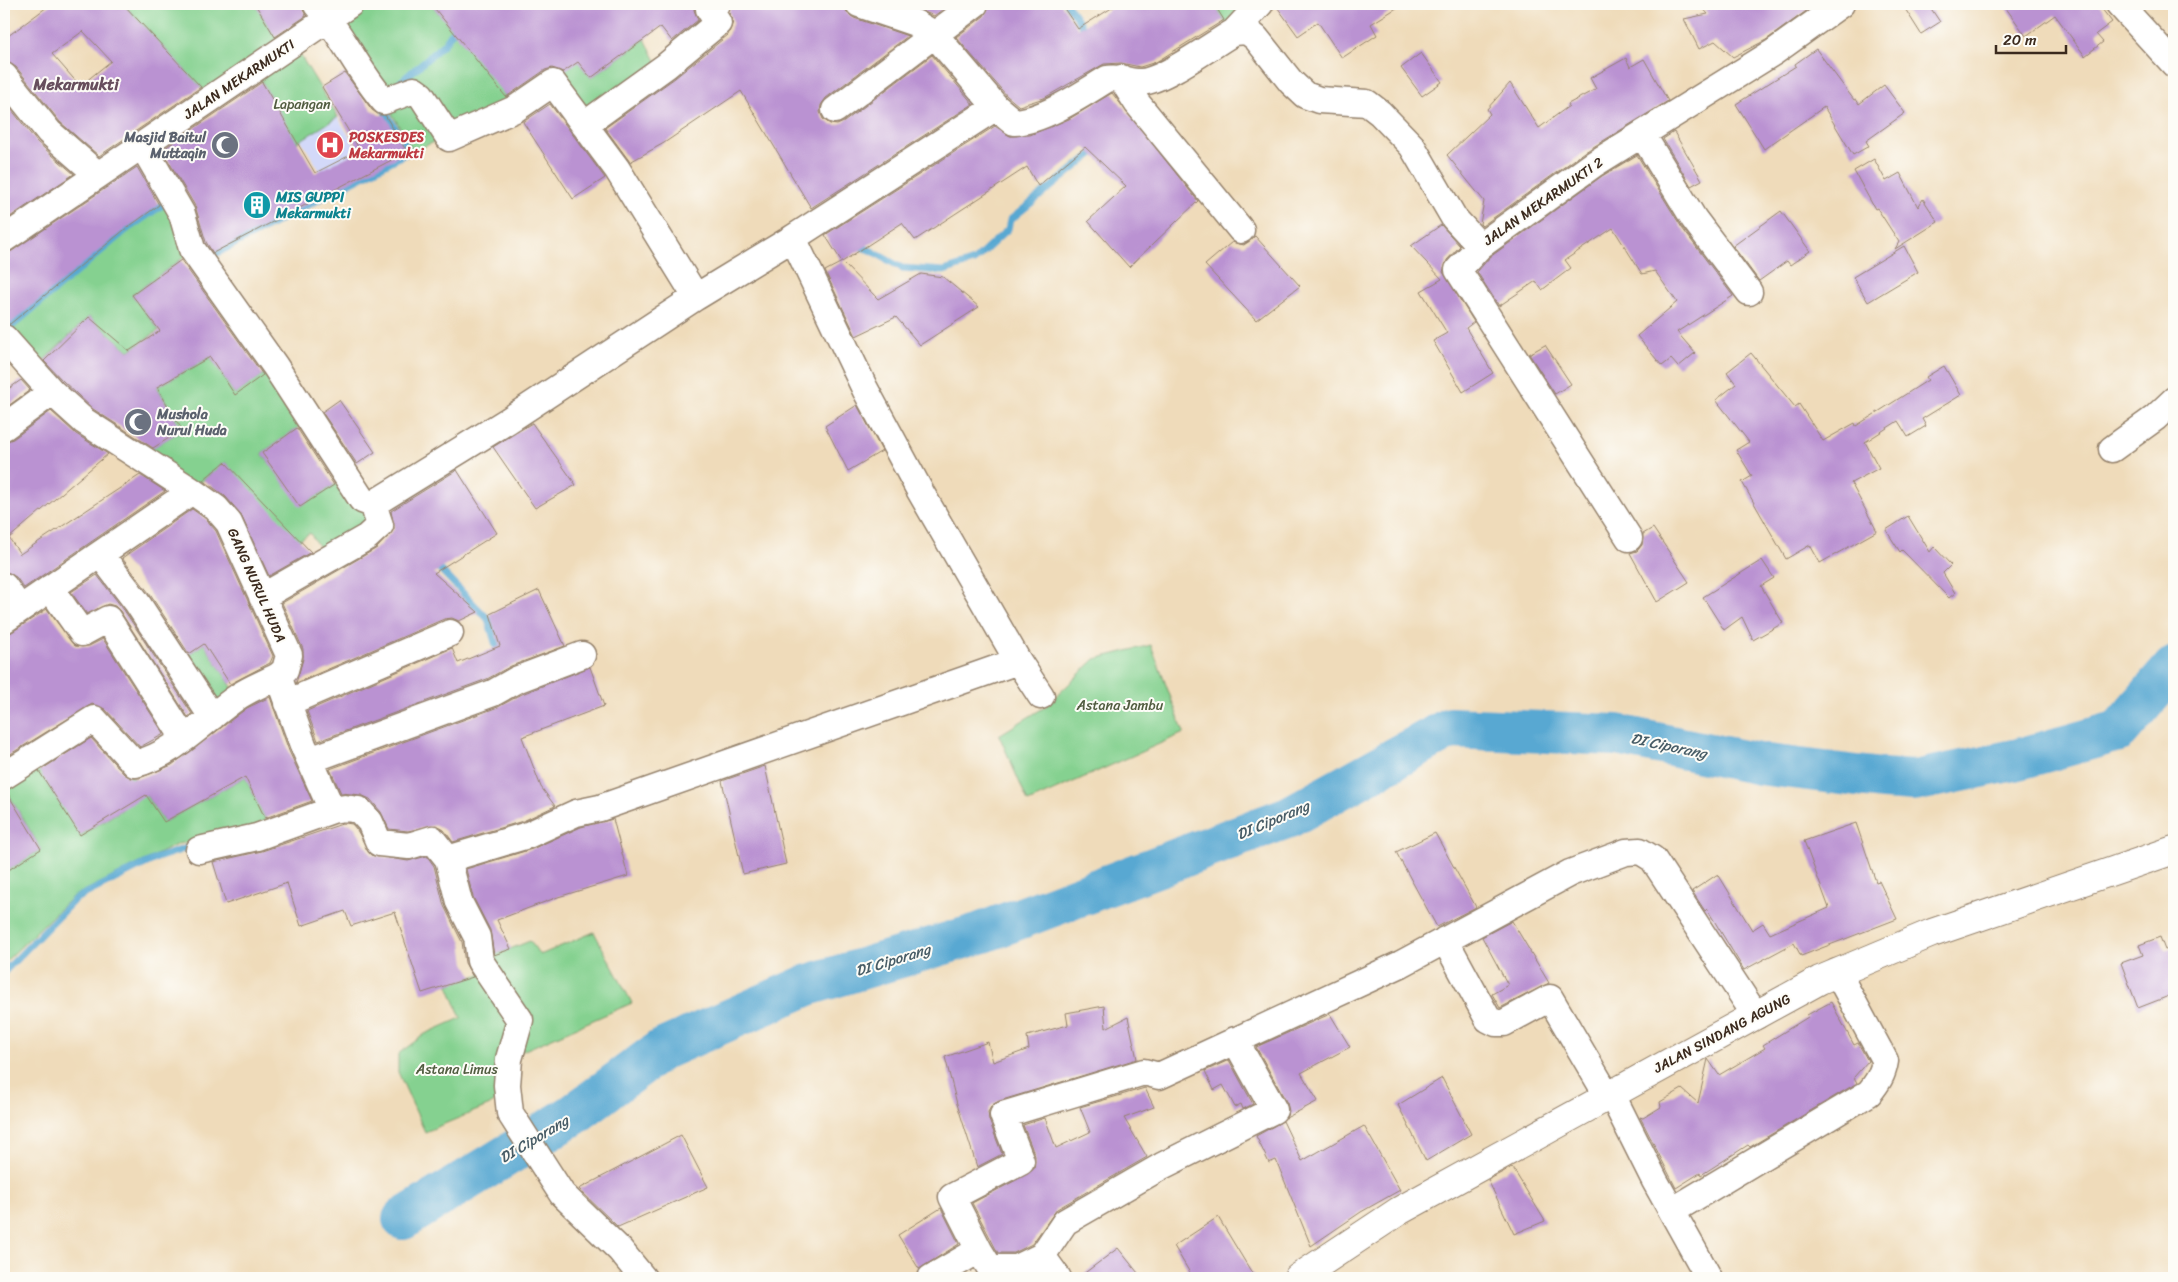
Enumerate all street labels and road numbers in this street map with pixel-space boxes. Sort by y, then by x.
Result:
street label: JALAN MEKARMUKTI [177,32,301,127]
street label: JALAN MEKARMUKTI 2 [1477,150,1609,253]
street label: GANG NURUL HUDA [220,524,293,647]
street label: JALAN SINDANG AGUNG [1648,986,1796,1081]

